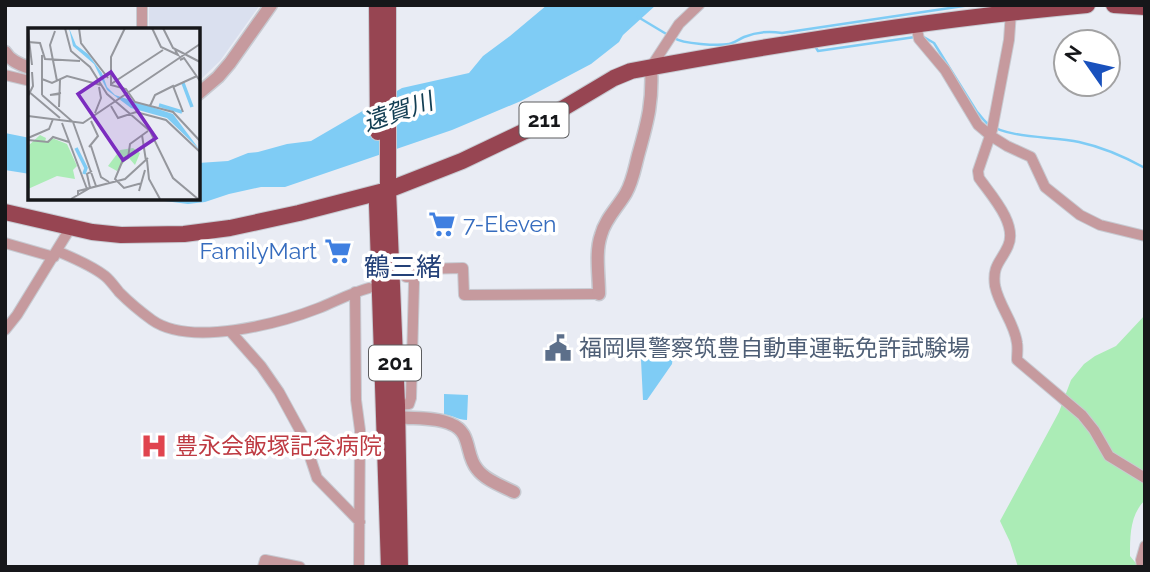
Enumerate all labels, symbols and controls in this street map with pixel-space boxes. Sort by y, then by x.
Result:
inset map [28,28,200,200]
north arrow [1052,28,1122,98]
text: N [1060,41,1086,66]
water label: 遠賀川 [359,85,439,137]
road number: 211 [520,102,568,138]
supermarket icon: 7-Eleven [427,209,457,239]
place label: 7-Eleven [463,210,557,237]
supermarket icon: FamilyMart [323,236,353,266]
place label: FamilyMart [200,237,317,264]
district label: 鶴三緒 [364,252,442,282]
public building icon: 福岡県警察筑豊自動車運転免許試験場 [543,333,573,363]
place label: 福岡県警察筑豊自動車運転免許試験場 [579,334,970,361]
road number: 201 [369,346,421,380]
hospital icon: 豊永会飯塚記念病院 [139,431,169,461]
place label: 豊永会飯塚記念病院 [175,432,382,459]

